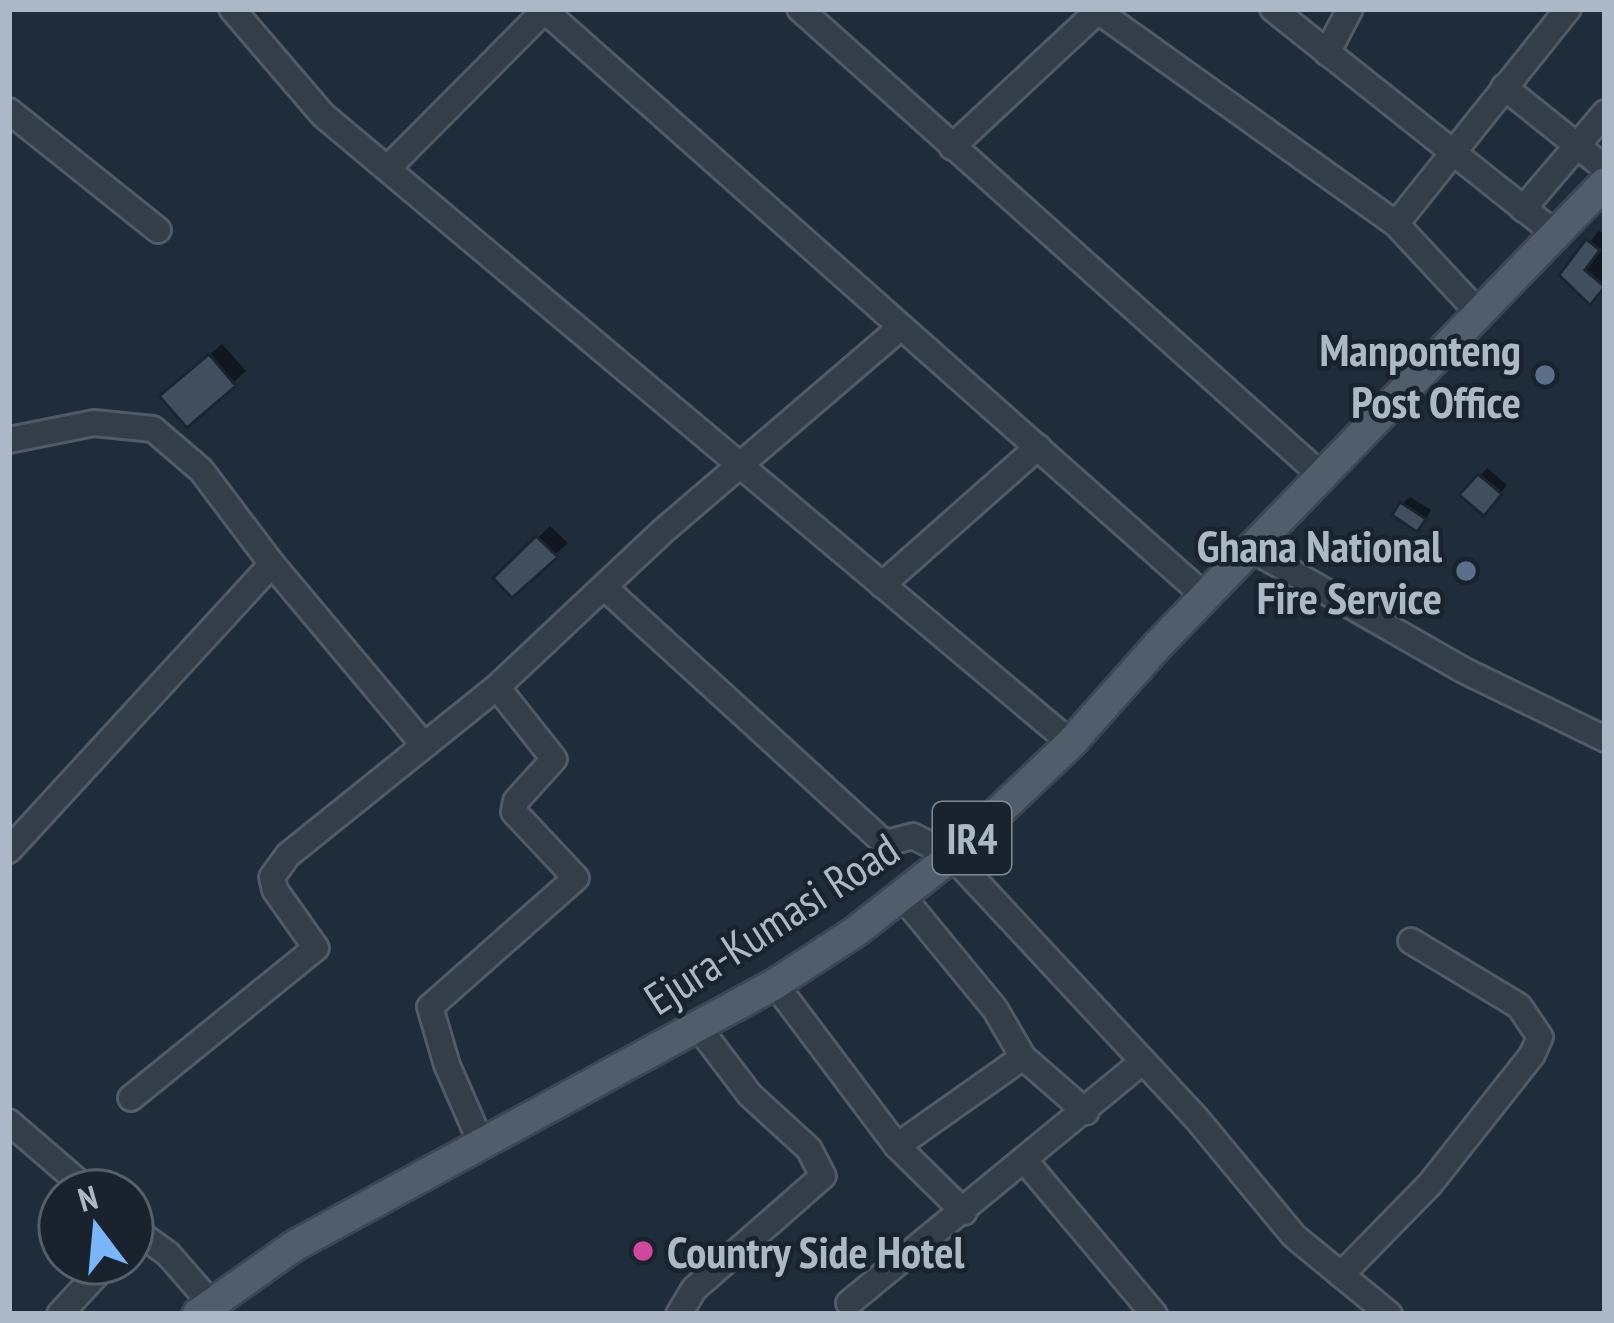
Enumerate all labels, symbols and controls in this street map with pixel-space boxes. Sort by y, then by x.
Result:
place label: Manponteng Post Office [1319,320,1521,430]
marker: Manponteng Post Office [1532,362,1558,388]
place label: Ghana National Fire Service [1197,516,1443,626]
marker: Ghana National Fire Service [1453,558,1479,584]
road number: IR4 [933,802,1011,874]
street label: Ejura-Kumasi Road [633,819,909,1027]
north arrow [36,1167,156,1287]
text: N [73,1175,102,1221]
place label: Country Side Hotel [667,1222,965,1280]
marker: Country Side Hotel [630,1238,656,1264]

